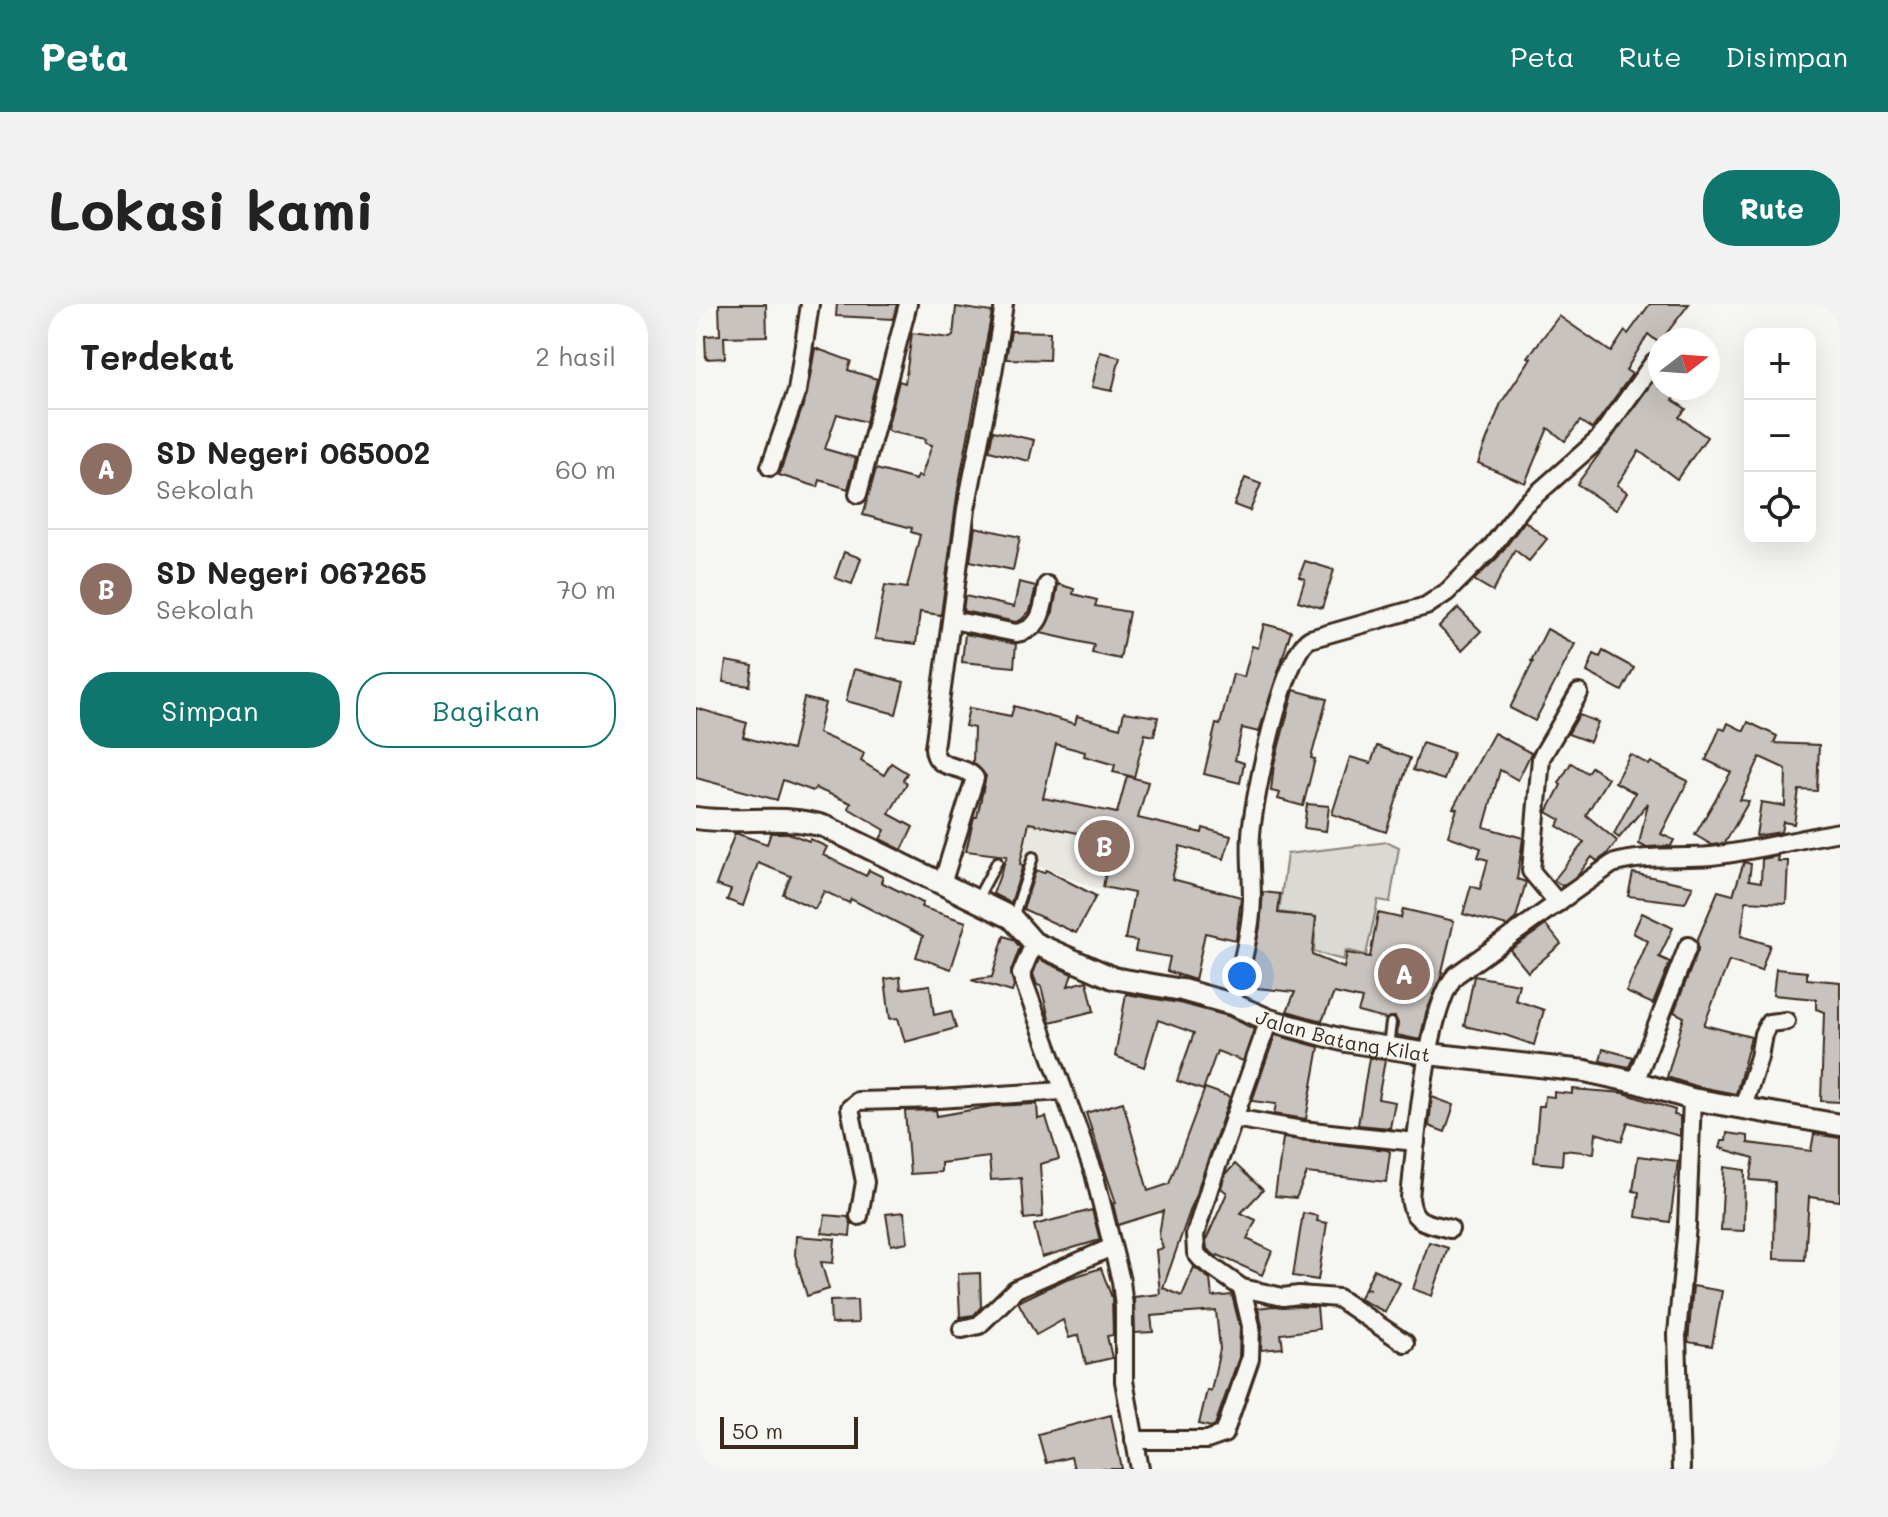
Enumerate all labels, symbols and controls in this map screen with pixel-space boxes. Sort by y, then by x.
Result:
text: Peta [40,31,129,81]
text: Peta [1510,38,1575,74]
text: Rute [1619,38,1681,74]
text: Disimpan [1725,38,1848,74]
button: Rute [1703,170,1840,246]
text: Lokasi kami [48,172,374,245]
north arrow [1648,328,1720,400]
map controls [1744,328,1816,544]
button: + [1744,328,1816,400]
text: Terdekat [80,334,234,379]
text: 2 hasil [535,339,616,373]
button: − [1744,400,1816,472]
text: SD Negeri 065002 [156,432,430,472]
text: A [97,452,115,486]
text: 60 m [555,452,616,486]
text: Sekolah [156,472,253,506]
button: locate [1744,472,1816,544]
text: SD Negeri 067265 [156,552,427,592]
text: B [97,572,115,606]
text: 70 m [556,572,616,606]
text: Sekolah [156,592,253,626]
button: Simpan [80,672,340,748]
button: Bagikan [356,672,616,748]
pin: B [1078,816,1130,876]
pin: A [1378,944,1430,1004]
your location [1222,956,1262,996]
street label: Jalan Batang Kilat [1252,1003,1432,1067]
scale bar [720,1413,858,1449]
text: 50 m [732,1416,783,1445]

